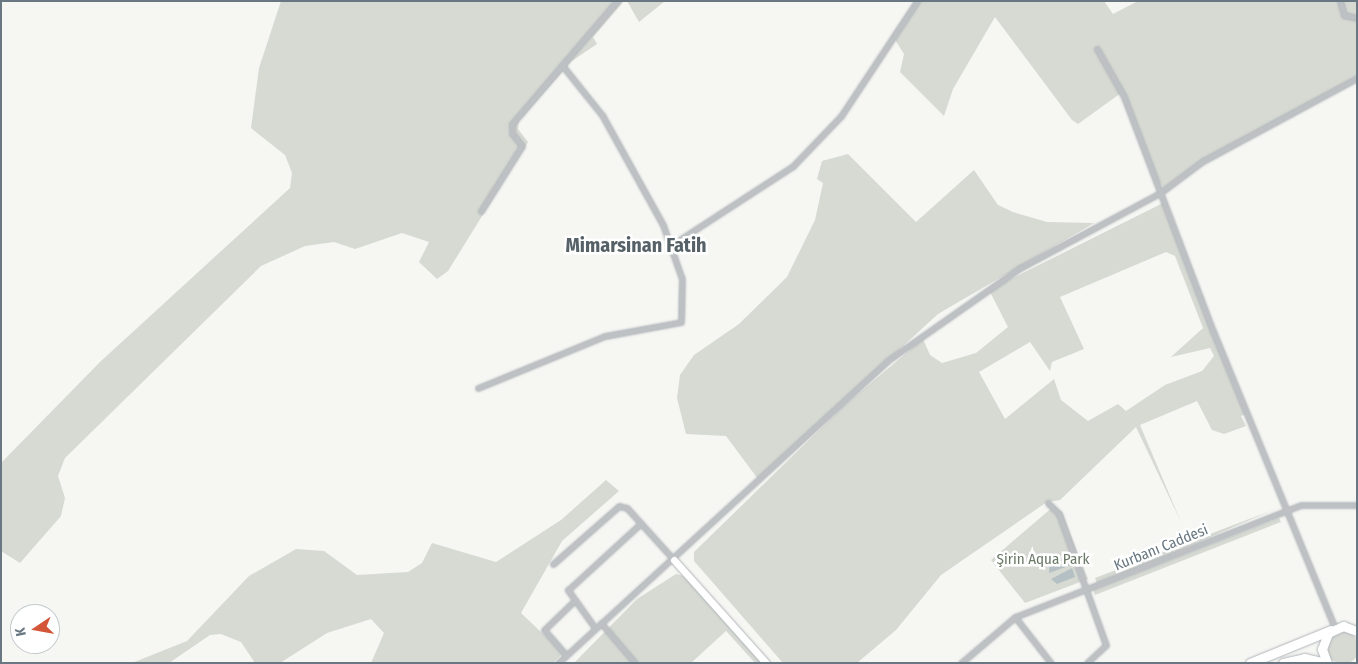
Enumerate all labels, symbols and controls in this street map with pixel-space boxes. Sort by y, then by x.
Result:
district label: Mimarsinan Fatih [565,233,707,257]
street label: Kurbanı Caddesi [1111,521,1211,575]
park label: Şirin Aqua Park [997,551,1089,569]
north arrow [10,604,60,654]
text: K [12,626,30,638]

